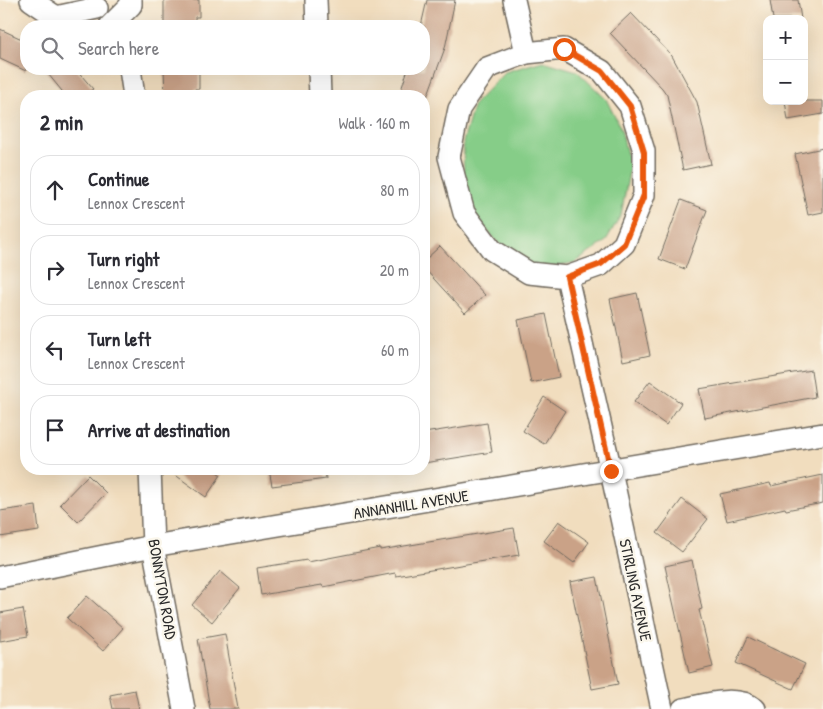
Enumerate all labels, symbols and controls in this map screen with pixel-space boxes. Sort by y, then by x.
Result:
map controls [763,15,808,105]
button: + [763,15,808,60]
search box [20,20,430,75]
icon: search [38,34,66,62]
text: Search here [78,35,159,61]
route start [553,38,576,61]
button: − [763,60,808,105]
text: 2 min [40,108,83,137]
text: Walk · 160 m [338,112,410,134]
text: Continue [88,166,149,192]
icon: ahead [41,176,69,204]
text: 80 m [380,179,409,201]
text: Lennox Crescent [88,192,185,214]
text: Turn right [88,246,159,272]
icon: right [41,256,69,284]
text: 20 m [380,259,409,281]
text: Lennox Crescent [88,272,185,294]
text: Turn left [88,326,151,352]
icon: left [41,336,69,364]
text: 60 m [381,339,409,361]
text: Lennox Crescent [88,352,185,374]
icon: arrive [41,416,69,444]
text: Arrive at destination [88,417,230,443]
route end [600,460,623,483]
street label: ANNANHILL AVENUE [352,484,470,524]
street label: BONNYTON ROAD [143,537,183,641]
street label: STIRLING AVENUE [614,537,658,643]

